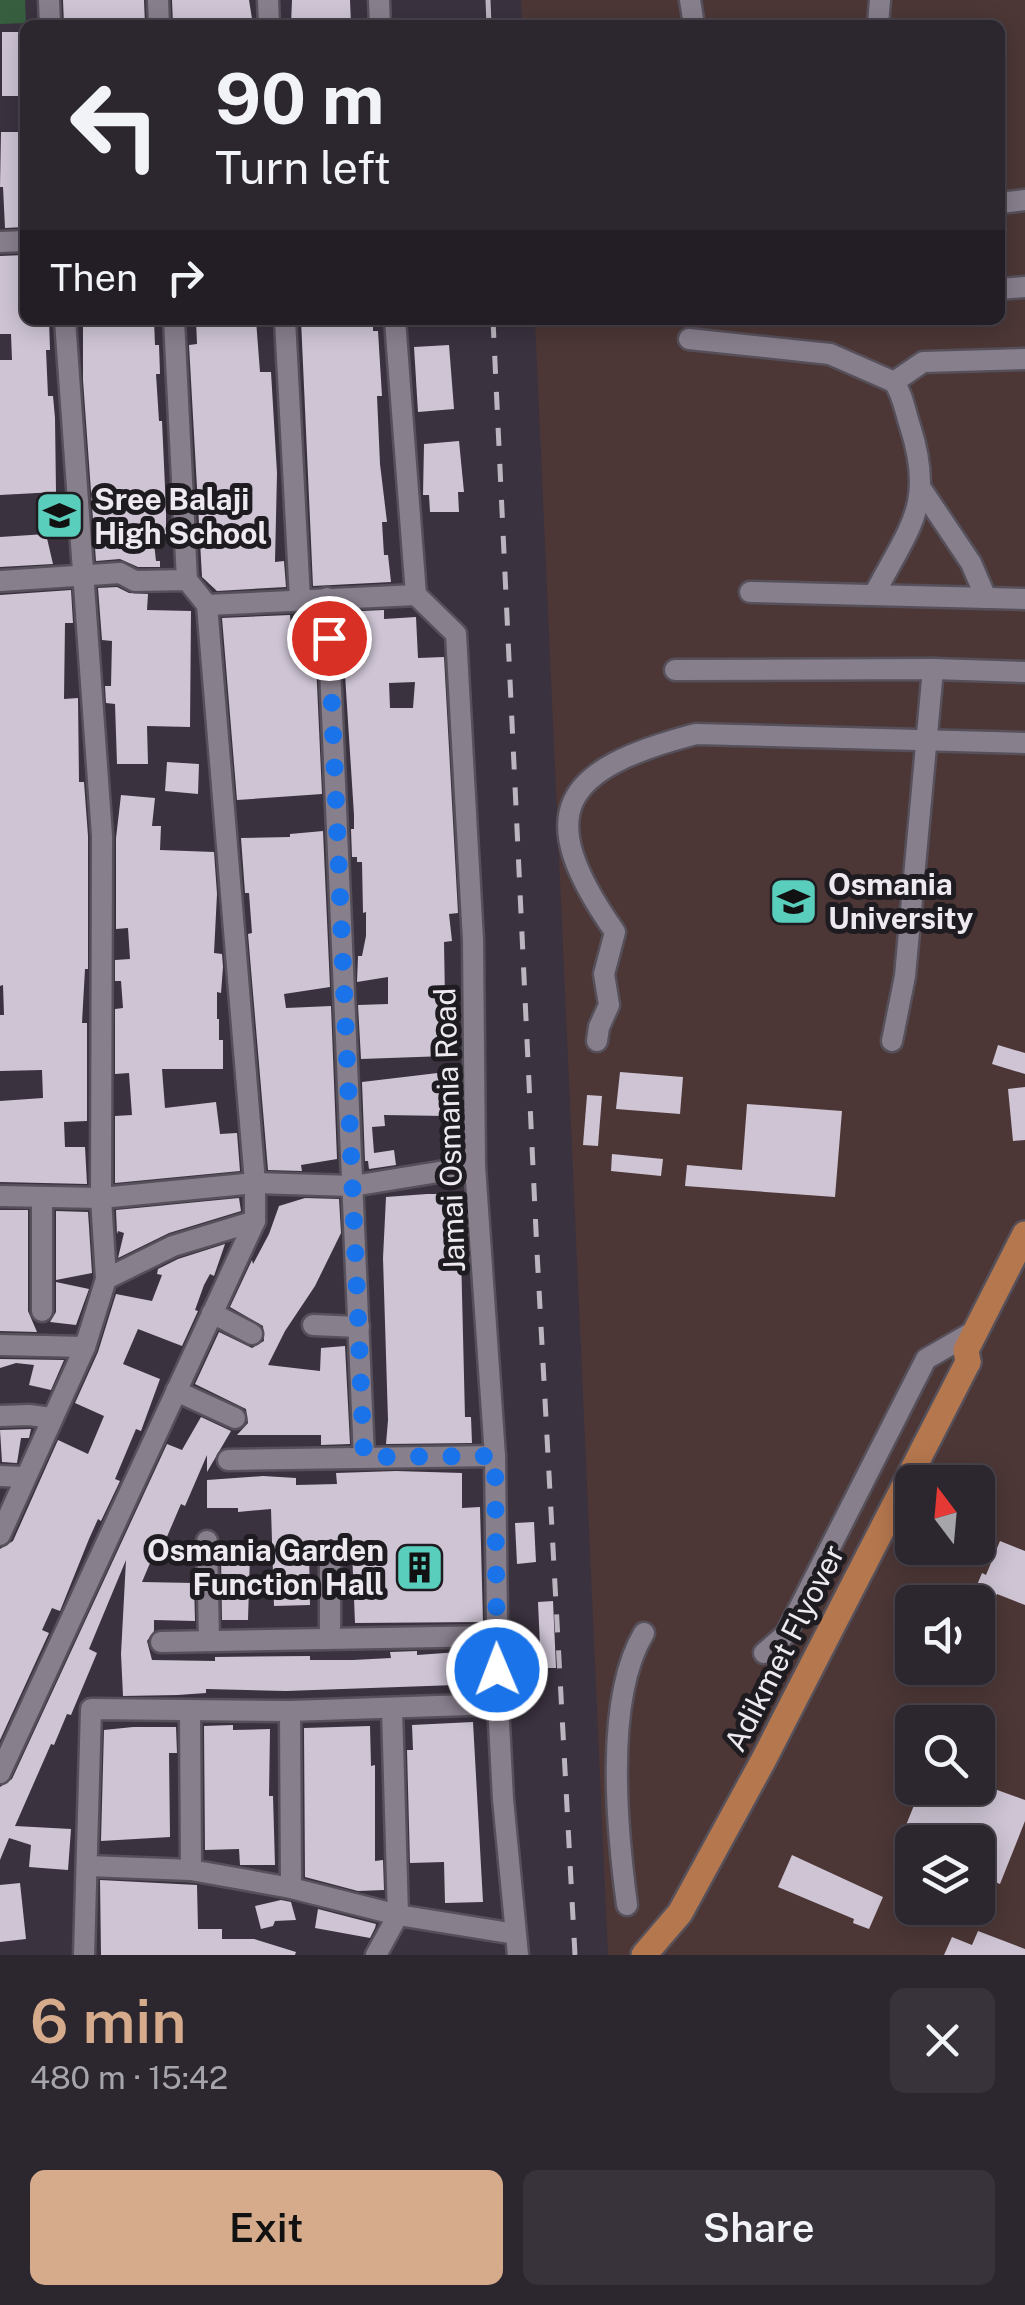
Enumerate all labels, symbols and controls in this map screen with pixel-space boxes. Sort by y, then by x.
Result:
text: 90 m [215,57,385,140]
icon: left [50,60,180,190]
text: Turn left [215,141,391,194]
icon: right [158,250,213,305]
text: Then [50,255,138,300]
place label: Sree Balaji High School [94,481,268,551]
school or university icon: Sree Balaji High School [33,490,85,542]
pin [287,596,372,681]
icon: arrive [302,611,357,666]
place label: Osmania University [828,866,974,936]
school or university icon: Osmania University [767,875,819,927]
street label: Jamai Osmania Road [426,987,472,1273]
north arrow [895,1465,995,1565]
map controls [895,1465,995,1925]
place label: Osmania Garden Function Hall [147,1532,384,1602]
street label: Adikmet Flyover [716,1539,852,1757]
building icon: Osmania Garden Function Hall [393,1541,445,1593]
button: sound [895,1585,995,1685]
position arrow [445,1618,549,1722]
button: search [895,1705,995,1805]
button: layers [895,1825,995,1925]
text: 6 min [30,1986,186,2057]
button: close [890,1988,995,2093]
text: 480 m · 15:42 [30,2059,228,2096]
button: Exit [30,2170,503,2285]
button: Share [523,2170,995,2285]

